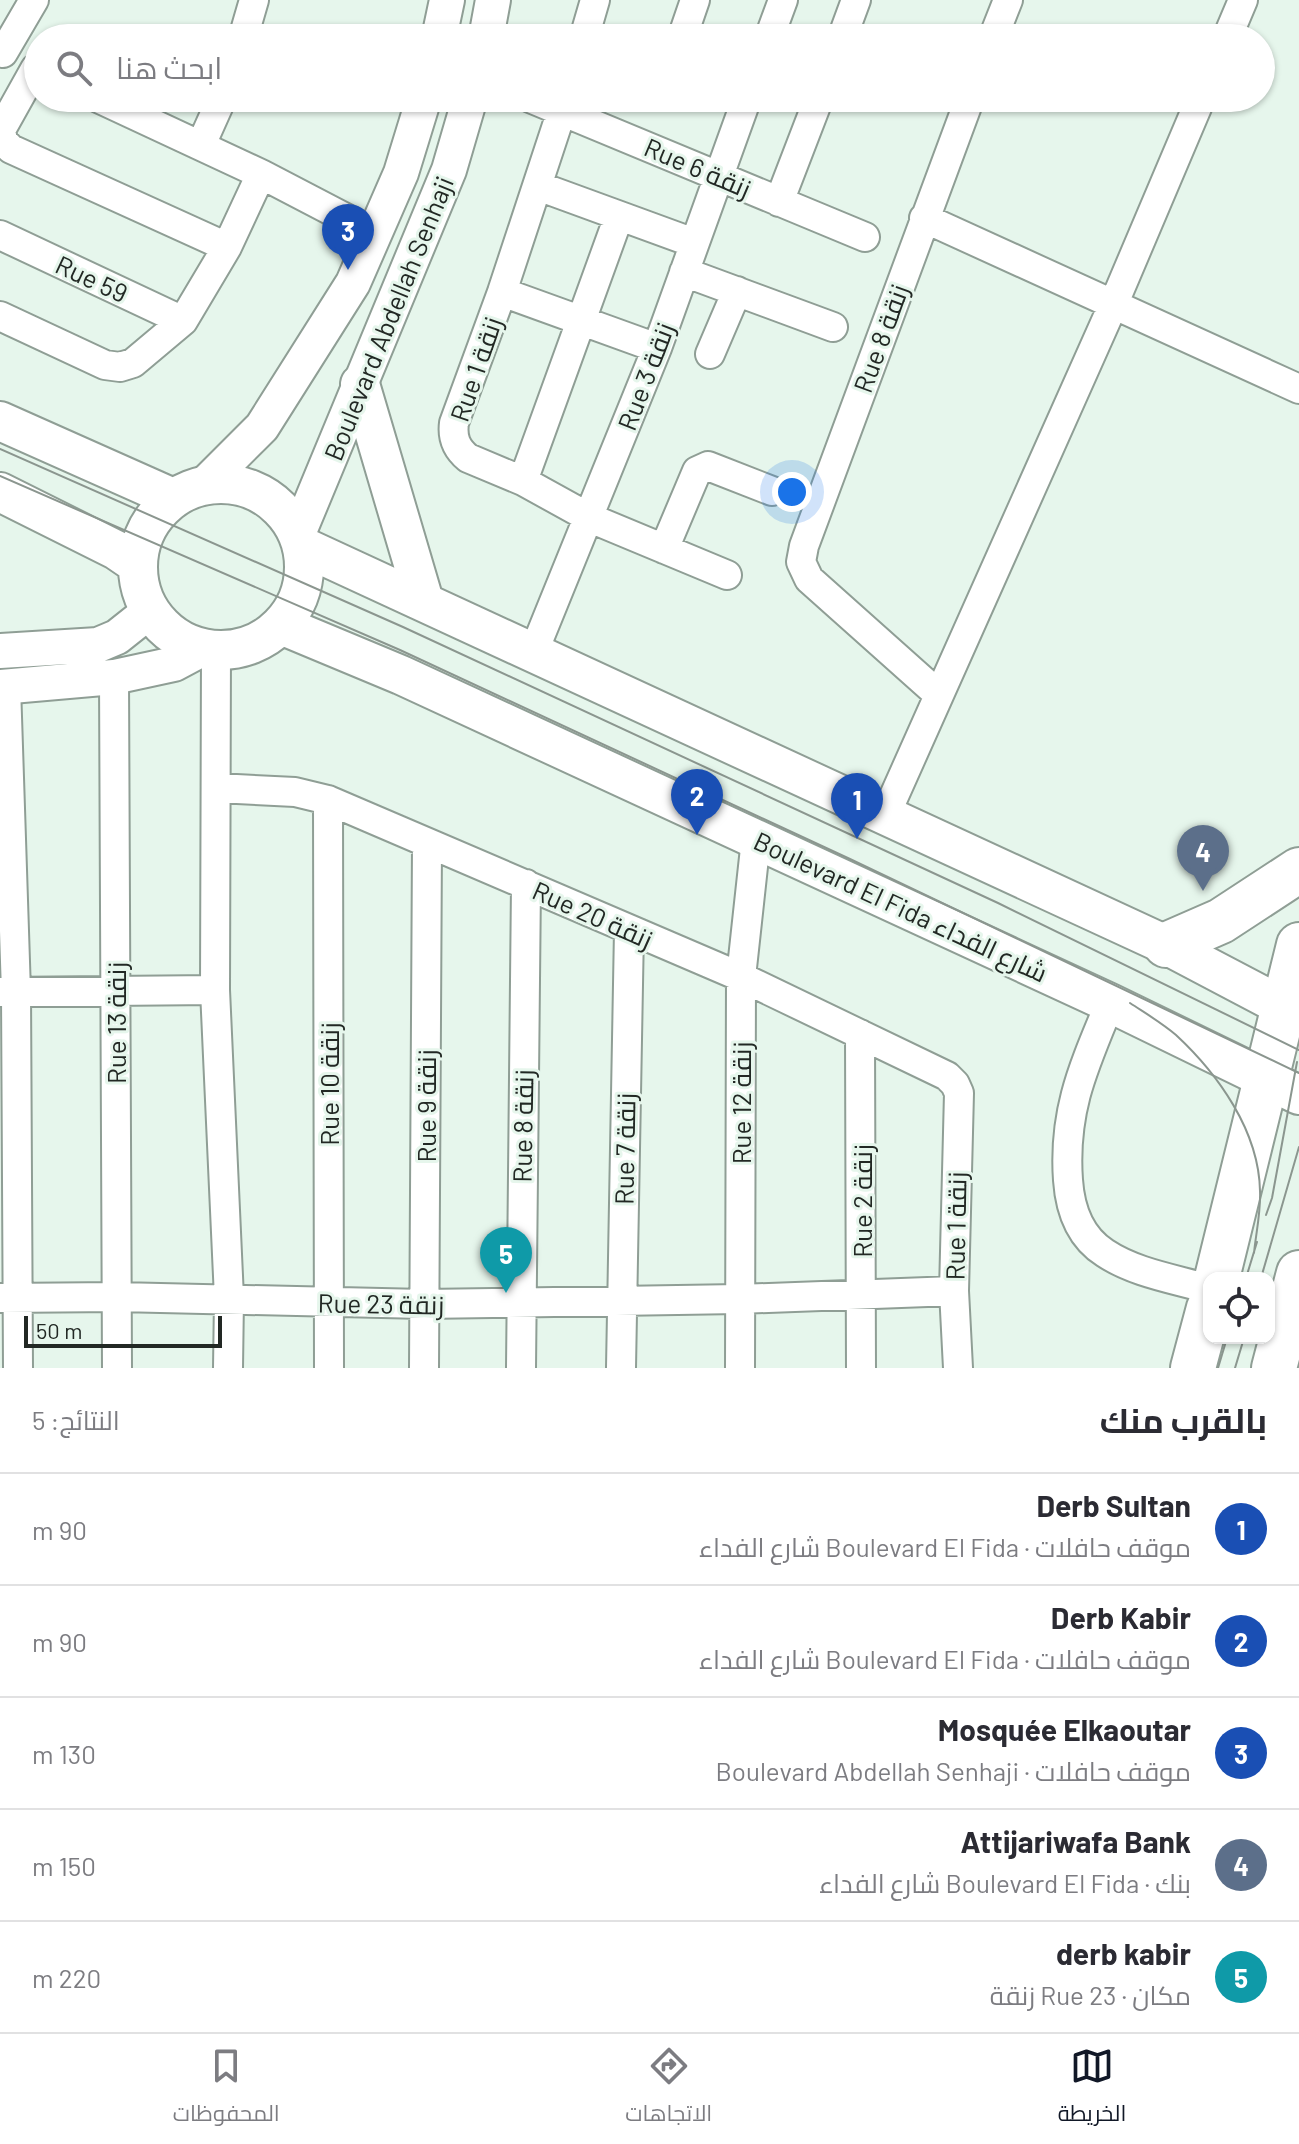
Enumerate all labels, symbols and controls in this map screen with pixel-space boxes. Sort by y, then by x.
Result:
search box [24,24,1275,112]
icon: search [52,46,96,90]
text: ابحث هنا [116,49,222,85]
street label: Rue 6 زنقة [640,131,756,204]
street label: Boulevard Abdellah Senhaji [317,171,459,465]
pin: 3 [322,204,374,270]
street label: Rue 59 [51,248,133,308]
street label: Rue 8 زنقة [846,280,915,397]
street label: Rue 1 زنقة [443,313,508,426]
street label: Rue 3 زنقة [610,318,681,435]
your location [772,472,812,512]
pin: 2 [671,769,723,835]
pin: 1 [831,773,883,839]
street label: Boulevard El Fida شارع الفداء [748,824,1053,990]
pin: 4 [1177,825,1229,891]
street label: Rue 20 زنقة [528,874,658,955]
street label: Rue 13 زنقة [100,962,132,1084]
street label: Rue 10 زنقة [313,1022,345,1146]
street label: Rue 12 زنقة [725,1042,757,1164]
street label: Rue 9 زنقة [410,1049,442,1163]
street label: Rue 8 زنقة [506,1069,539,1183]
street label: Rue 7 زنقة [608,1093,641,1205]
street label: Rue 2 زنقة [846,1144,878,1258]
street label: Rue 1 زنقة [939,1171,972,1281]
pin: 5 [480,1227,532,1293]
map controls [1203,1272,1275,1344]
button: locate [1203,1272,1275,1344]
street label: Rue 23 زنقة [317,1286,445,1321]
scale bar [24,1312,222,1348]
text: 50 m [36,1317,82,1343]
text: بالقرب منك [1100,1399,1267,1440]
text: النتائج: 5 [32,1404,120,1435]
text: Derb Sultan [1036,1487,1191,1523]
text: 90 m [32,1514,87,1545]
text: 1 [1236,1514,1246,1545]
text: موقف حافلات · Boulevard El Fida شارع الفداء [699,1531,1191,1562]
text: Derb Kabir [1051,1599,1191,1635]
text: 90 m [32,1626,87,1657]
text: 2 [1234,1626,1248,1657]
text: موقف حافلات · Boulevard El Fida شارع الفداء [699,1643,1191,1674]
text: Mosquée Elkaoutar [938,1711,1191,1747]
text: 130 m [32,1738,96,1769]
text: 3 [1234,1738,1248,1769]
text: موقف حافلات · Boulevard Abdellah Senhaji [715,1755,1191,1786]
text: Attijariwafa Bank [961,1823,1191,1859]
text: 150 m [32,1850,96,1881]
text: 4 [1233,1850,1249,1881]
text: بنك · Boulevard El Fida شارع الفداء [819,1867,1191,1898]
text: derb kabir [1056,1935,1191,1971]
text: 220 m [32,1962,101,1993]
text: 5 [1234,1962,1248,1993]
text: مكان · Rue 23 زنقة [990,1979,1191,2010]
tab: المحفوظات [173,2044,280,2134]
tab: الاتجاهات [625,2044,712,2134]
tab: الخريطة [1058,2044,1126,2134]

